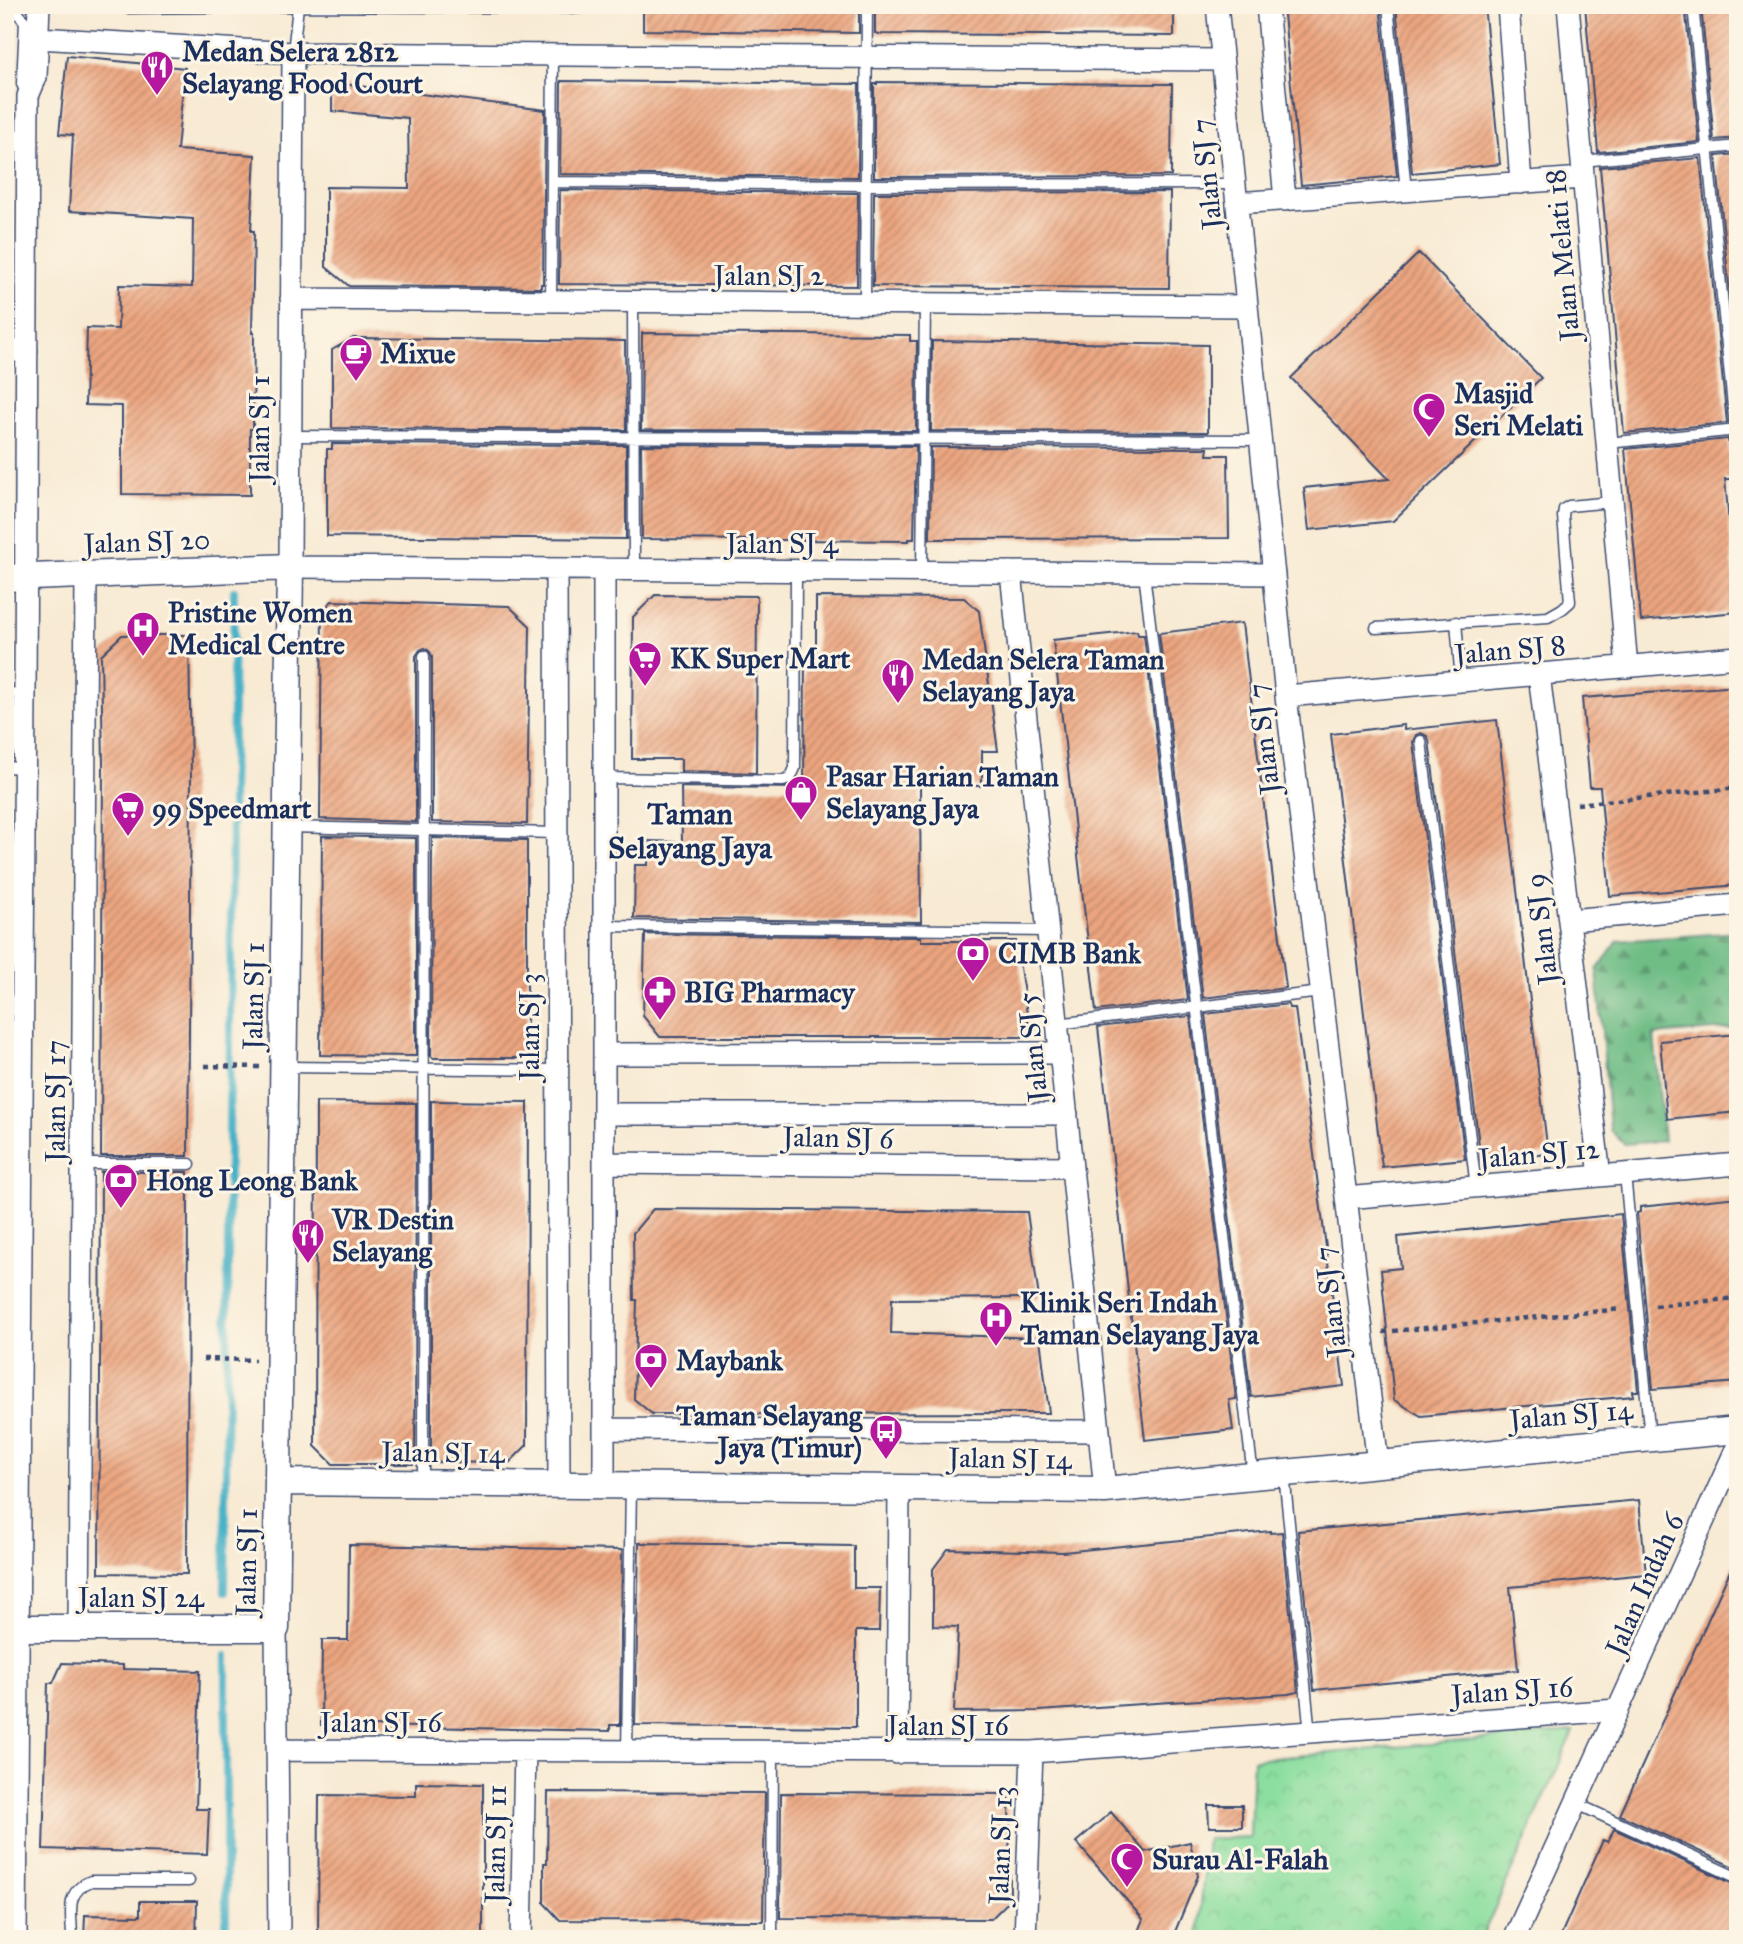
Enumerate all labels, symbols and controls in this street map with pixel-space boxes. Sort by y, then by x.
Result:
place label: Medan Selera 2812 Selayang Food Court [182,34,423,101]
restaurant icon: Medan Selera 2812 Selayang Food Court [138,48,176,97]
street label: Jalan SJ 7 [1183,117,1230,234]
street label: Jalan Melati 18 [1538,168,1588,345]
street label: Jalan SJ 2 [711,258,824,293]
cafe icon: Mixue [337,334,375,383]
place label: Mixue [380,336,456,371]
street label: Jalan SJ 1 [242,375,277,486]
place label: Masjid Seri Melati [1454,376,1584,443]
mosque icon: Masjid Seri Melati [1410,390,1448,439]
street label: Jalan SJ 20 [80,522,211,561]
street label: Jalan SJ 4 [723,526,839,561]
place label: Pristine Women Medical Centre [168,595,353,662]
hospital icon: Pristine Women Medical Centre [124,609,162,658]
street label: Jalan SJ 8 [1450,627,1567,672]
supermarket icon: KK Super Mart [626,639,664,688]
place label: KK Super Mart [670,641,850,676]
place label: Medan Selera Taman Selayang Jaya [922,642,1164,709]
restaurant icon: Medan Selera Taman Selayang Jaya [879,656,917,705]
street label: Jalan SJ 7 [1239,681,1288,799]
place label: Pasar Harian Taman Selayang Jaya [826,759,1059,826]
shop icon: Pasar Harian Taman Selayang Jaya [782,773,820,822]
supermarket icon: 99 Speedmart [109,789,147,838]
place label: 99 Speedmart [152,791,311,826]
district label: Taman Selayang Jaya [608,796,773,867]
street label: Jalan SJ 9 [1517,871,1566,989]
bank icon: CIMB Bank [954,934,992,983]
place label: CIMB Bank [998,936,1142,971]
street label: Jalan SJ 1 [235,942,272,1053]
street label: Jalan SJ 3 [512,973,547,1084]
pharmacy icon: BIG Pharmacy [641,973,679,1022]
place label: BIG Pharmacy [684,975,856,1010]
street label: Jalan SJ 5 [1009,991,1056,1106]
street label: Jalan SJ 17 [38,1040,73,1165]
street label: Jalan SJ 6 [779,1119,895,1156]
street label: Jalan SJ 12 [1474,1131,1601,1176]
bank icon: Hong Leong Bank [102,1161,140,1210]
place label: Hong Leong Bank [146,1163,359,1198]
place label: VR Destin Selayang [331,1202,454,1269]
restaurant icon: VR Destin Selayang [289,1216,327,1265]
street label: Jalan SJ 7 [1306,1244,1355,1362]
place label: Klinik Seri Indah Taman Selayang Jaya [1020,1285,1260,1352]
hospital icon: Klinik Seri Indah Taman Selayang Jaya [977,1299,1015,1348]
bank icon: Maybank [632,1341,670,1390]
place label: Maybank [676,1343,784,1378]
street label: Jalan SJ 14 [1505,1392,1635,1438]
place label: Taman Selayang Jaya (Timur) [676,1398,863,1465]
bus stop icon: Taman Selayang Jaya (Timur) [867,1412,905,1461]
street label: Jalan SJ 14 [378,1434,506,1471]
street label: Jalan SJ 14 [945,1440,1073,1477]
street label: Jalan Indah 6 [1596,1506,1692,1664]
street label: Jalan SJ 1 [228,1508,265,1619]
street label: Jalan SJ 24 [75,1580,205,1615]
street label: Jalan SJ 16 [1447,1669,1576,1712]
street label: Jalan SJ 16 [317,1705,444,1740]
street label: Jalan SJ 16 [884,1708,1011,1743]
street label: Jalan SJ 11 [477,1784,514,1907]
street label: Jalan SJ 13 [981,1785,1020,1908]
mosque icon: Surau Al-Falah [1108,1840,1146,1889]
place label: Surau Al-Falah [1152,1842,1329,1877]

